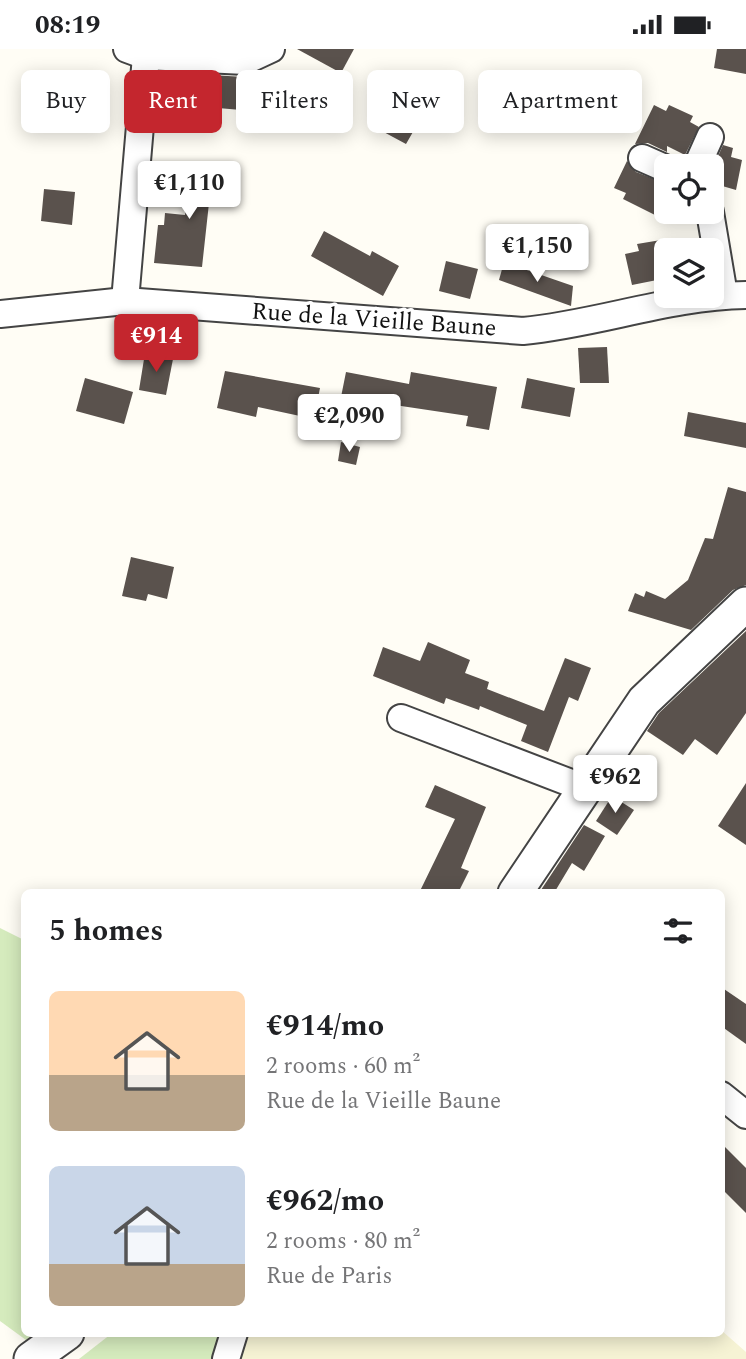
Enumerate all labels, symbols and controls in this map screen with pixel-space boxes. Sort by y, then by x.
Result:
text: 08:19 [35,5,100,45]
chip: Buy [21,70,110,133]
chip: Rent [124,70,222,133]
chip: Filters [236,70,353,133]
chip: New [367,70,464,133]
chip: Apartment [478,70,642,133]
map controls [654,154,724,308]
button: locate [654,154,724,224]
pin: €1,110 [132,162,246,221]
text: €1,110 [154,166,224,201]
pin: €1,150 [480,225,594,284]
text: €1,150 [502,229,572,264]
button: layers [654,238,724,308]
street label: Rue de la Vieille Baune [250,293,498,347]
pin: €914 [115,315,197,374]
text: €914 [130,319,182,354]
pin: €2,090 [292,395,406,454]
text: €2,090 [314,399,384,434]
pin: €962 [574,755,656,815]
text: €962 [589,760,641,795]
text: 5 homes [49,908,163,954]
icon: filters [659,912,697,950]
text: €914/mo [266,1003,384,1049]
icon: home [105,1019,189,1103]
text: 2 rooms · 60 m² [266,1049,420,1084]
text: Rue de la Vieille Baune [266,1084,501,1119]
text: €962/mo [266,1178,384,1224]
icon: home [105,1194,189,1278]
text: 2 rooms · 80 m² [266,1224,420,1259]
text: Rue de Paris [266,1259,392,1294]

